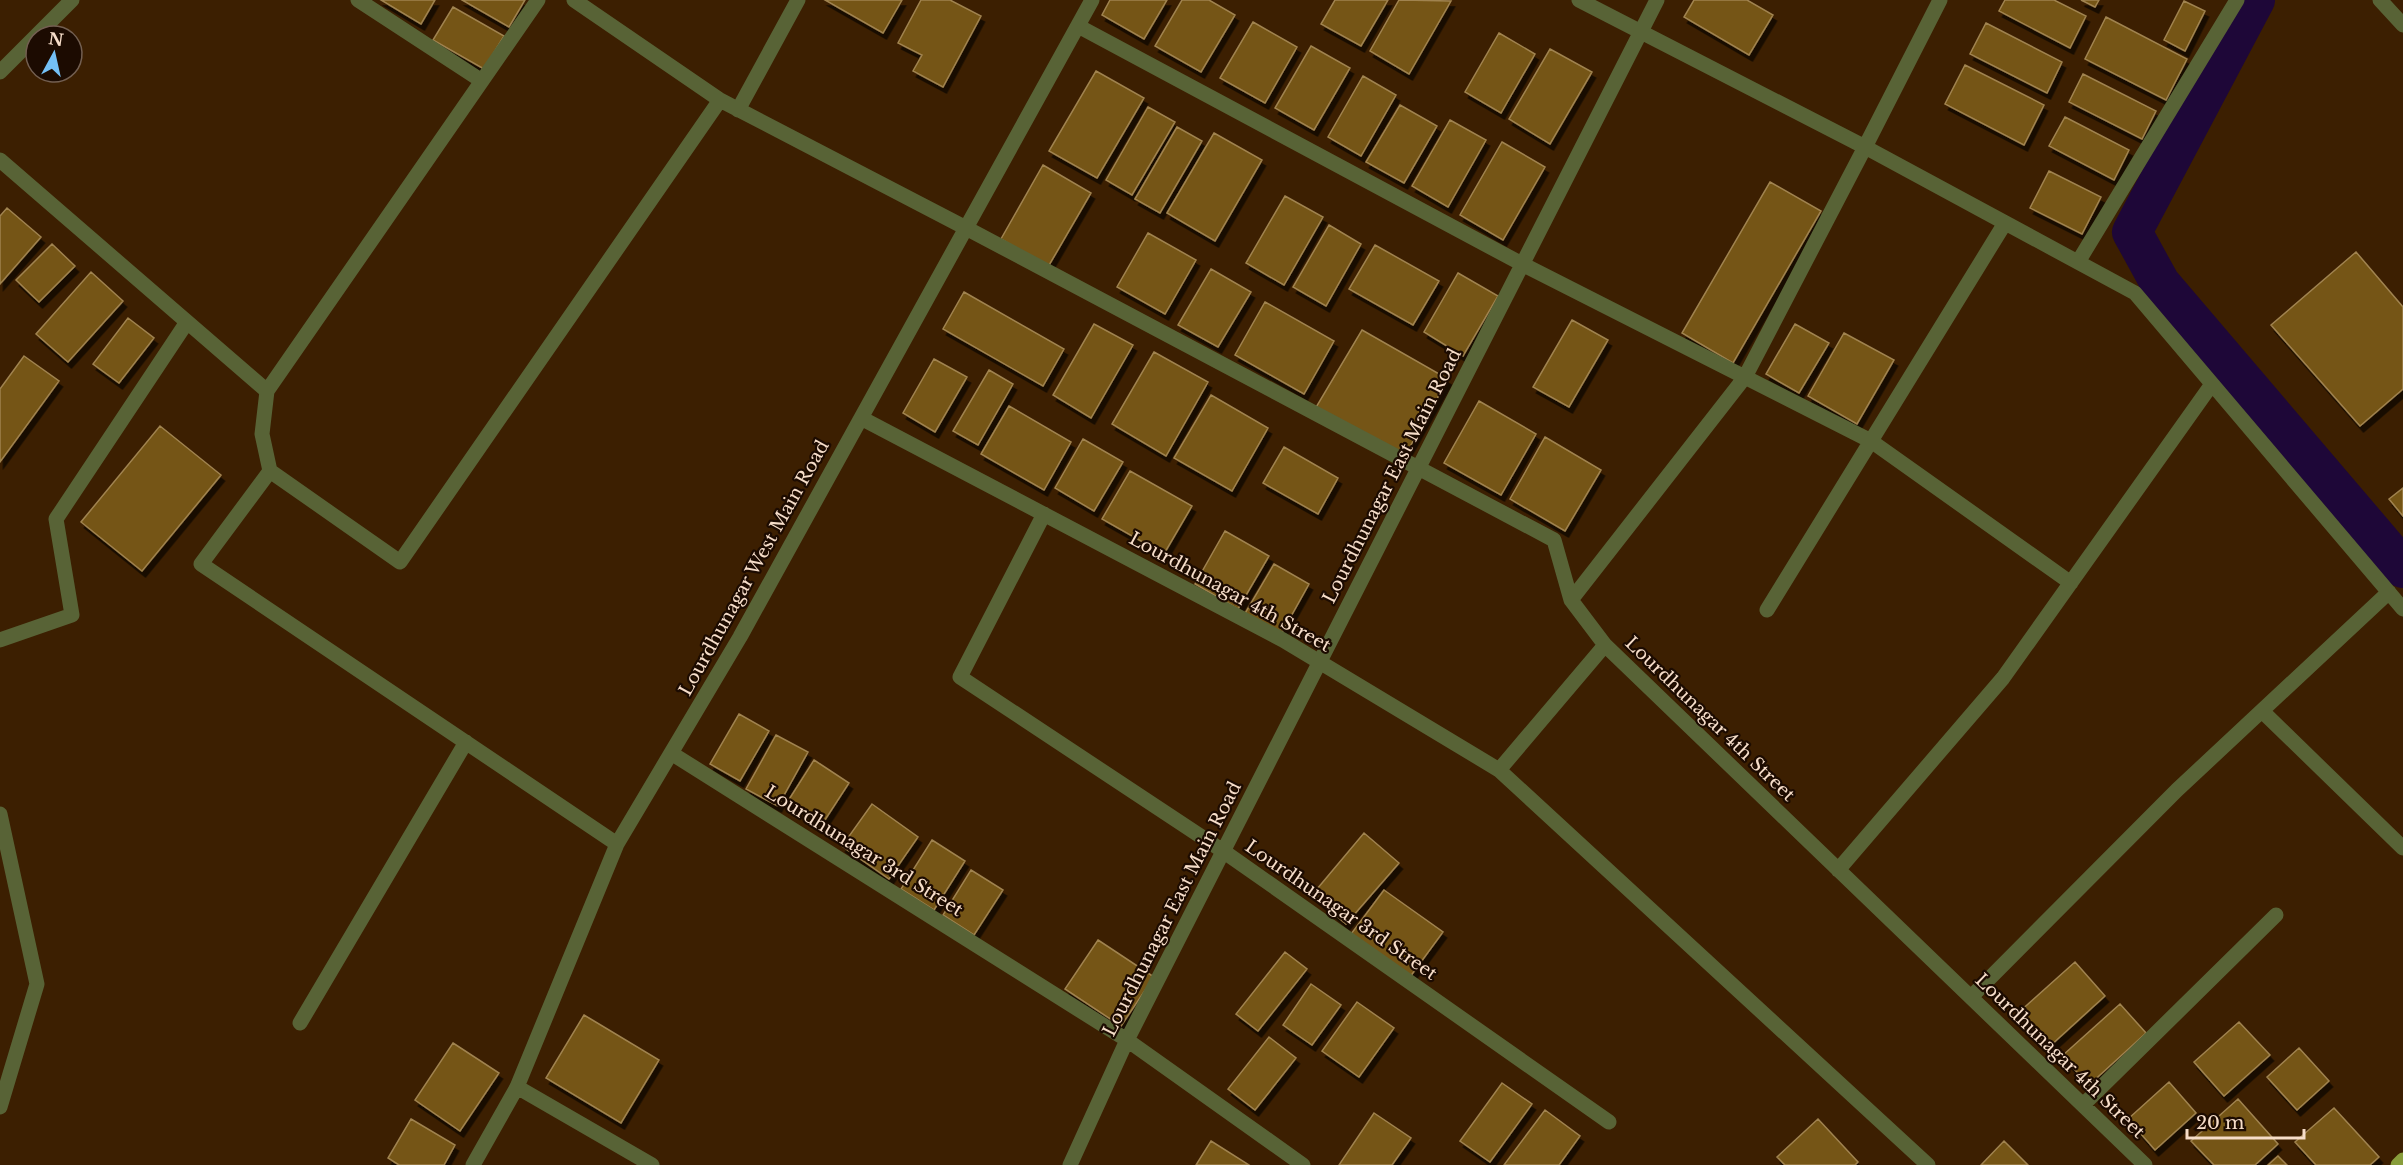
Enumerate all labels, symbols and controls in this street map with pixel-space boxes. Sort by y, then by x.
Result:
north arrow [24,24,84,84]
text: N [47,28,65,50]
street label: Lourdhunagar East Main Road [1318,345,1466,607]
street label: Lourdhunagar West Main Road [674,436,834,700]
street label: Lourdhunagar 4th Street [1125,527,1335,657]
street label: Lourdhunagar 4th Street [1621,632,1800,806]
street label: Lourdhunagar East Main Road [1098,778,1246,1040]
street label: Lourdhunagar 3rd Street [761,781,967,921]
street label: Lourdhunagar 3rd Street [1241,835,1441,985]
street label: Lourdhunagar 4th Street [1971,969,2150,1143]
scale bar [2187,1102,2304,1140]
text: 20 m [2196,1112,2244,1134]

